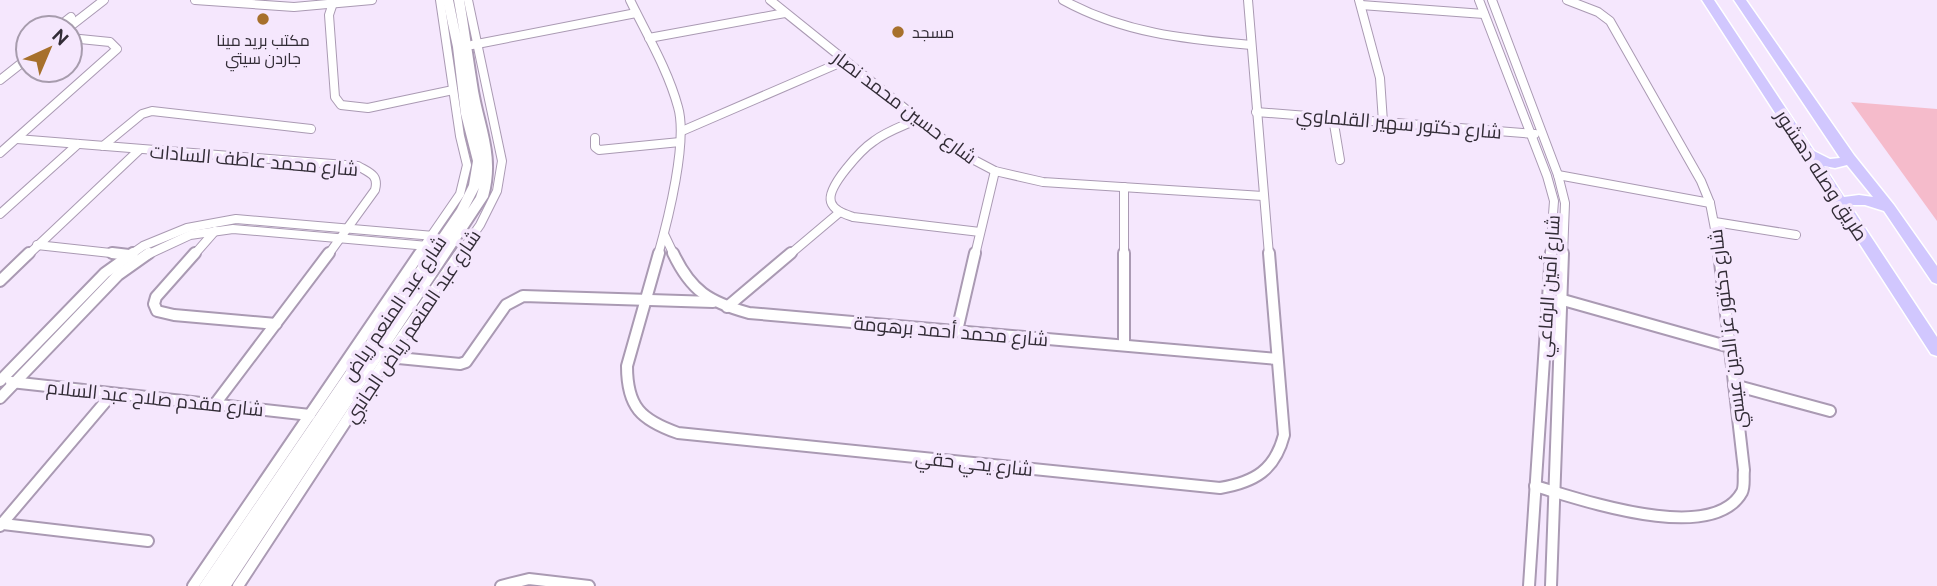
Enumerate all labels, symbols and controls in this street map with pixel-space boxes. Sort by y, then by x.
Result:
marker: مكتب بريد مينا جاردن سيتي [255,11,271,27]
north arrow [14,14,84,84]
place label: مسجد [912,23,954,42]
text: N [48,24,74,50]
marker: مسجد [890,24,906,40]
place label: مكتب بريد مينا جاردن سيتي [216,31,310,72]
street label: شارع حسين محمد نصار [826,45,981,171]
street label: شارع دكتور سهير القلماوي [1295,103,1503,147]
street label: طريق وصله دهشور [1769,105,1872,246]
street label: شارع محمد عاطف السادات [149,140,359,183]
street label: شارع أمين الرفاعي [1532,214,1568,358]
street label: شارع عبد المنعم رياض الجانبي [339,225,488,429]
street label: شارع دكتور عز الدين عيسي [1704,228,1754,430]
street label: شارع عبد المنعم رياض [337,231,453,386]
street label: شارع محمد أحمد برهومة [853,312,1049,353]
street label: شارع مقدم صلاح عبد السلام [45,376,265,423]
street label: شارع يحي حقي [914,446,1034,484]

